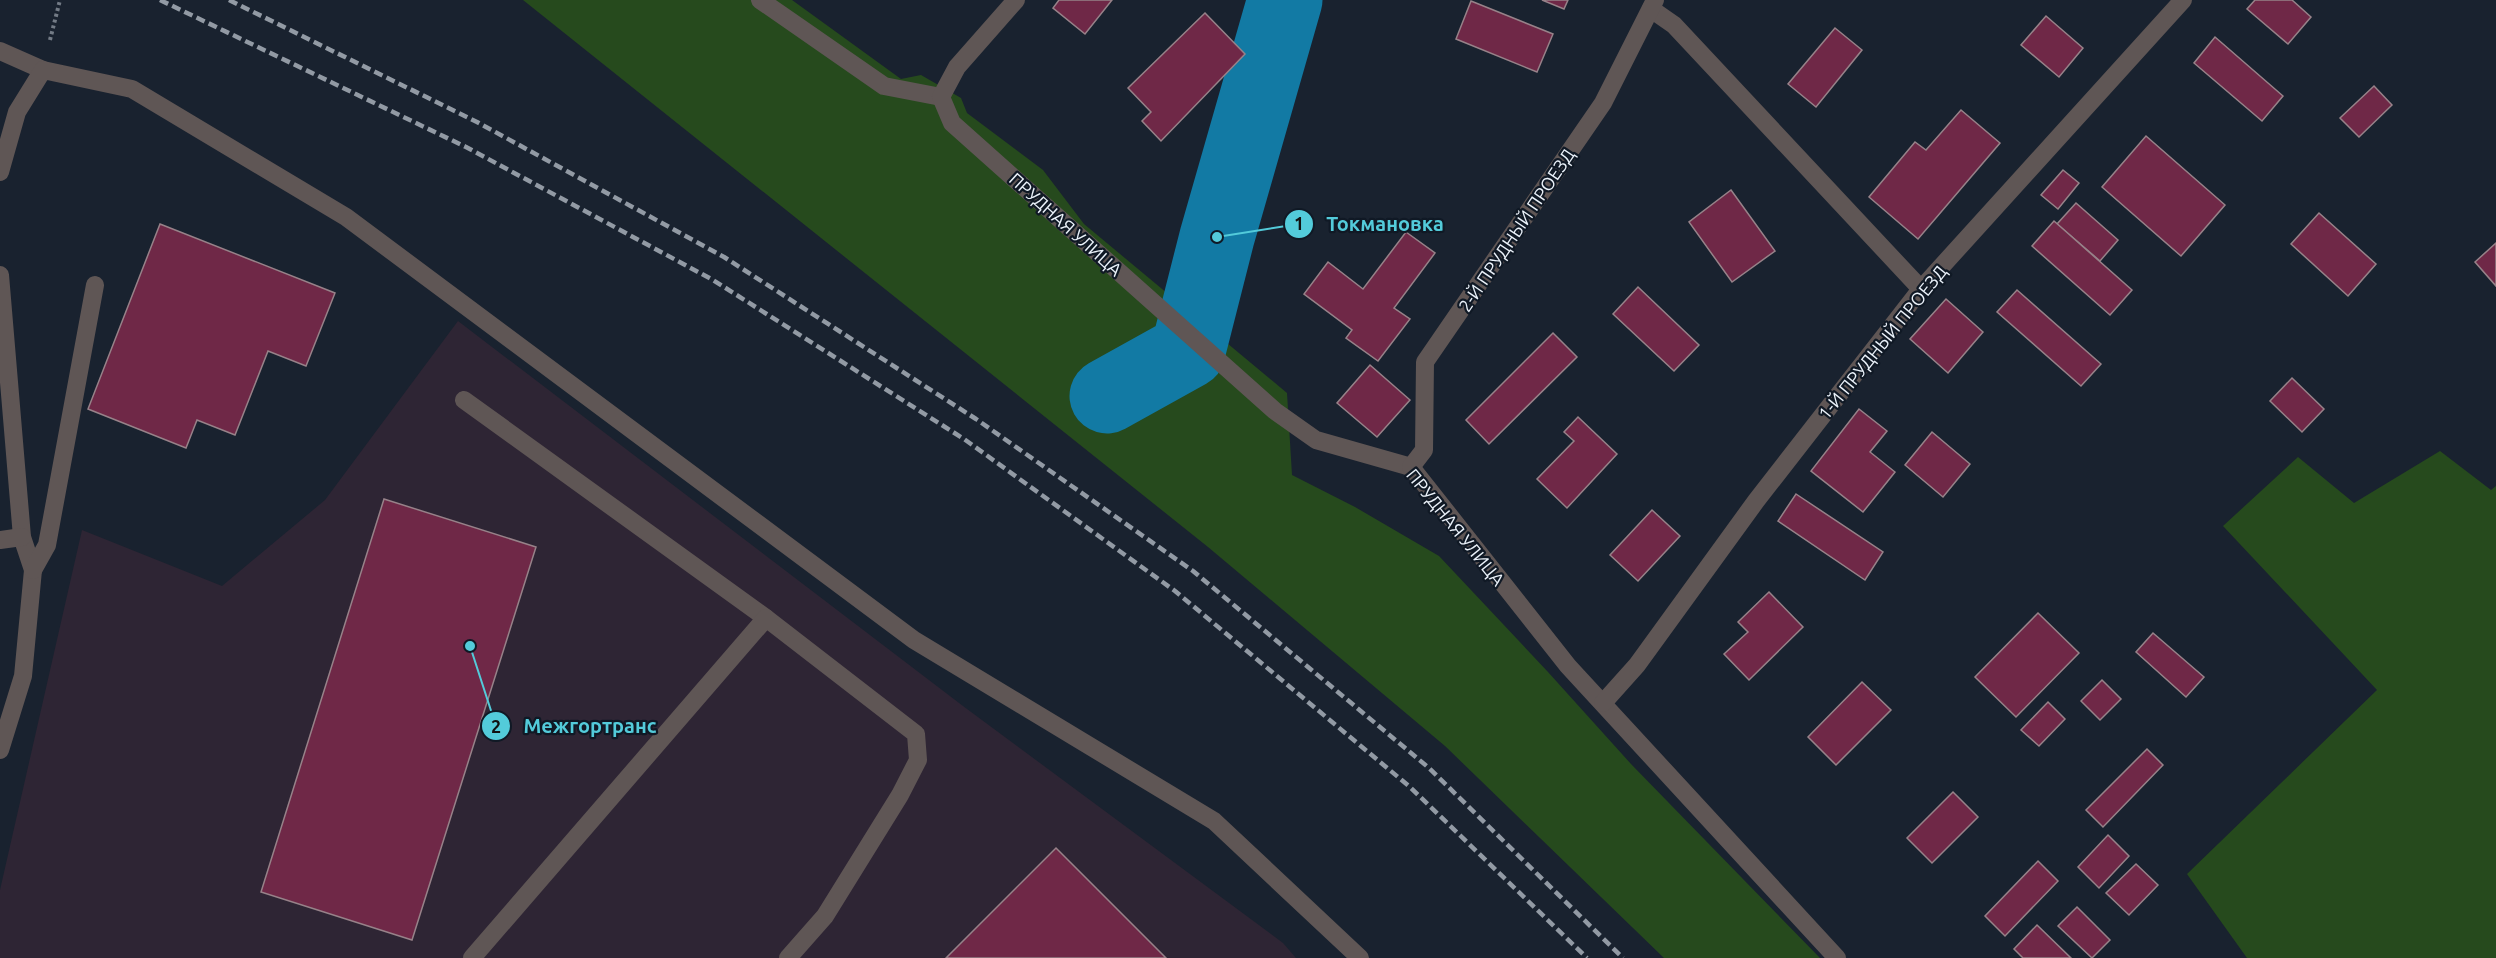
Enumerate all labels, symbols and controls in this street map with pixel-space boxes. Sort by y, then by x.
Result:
street label: 2-Й ПРУДНЫЙ ПРОЕЗД [1454,145,1578,315]
street label: ПРУДНАЯ УЛИЦА [1006,168,1126,280]
callout: Токмановка [1284,205,1455,243]
text: Токмановка [1326,212,1444,235]
text: 1 [1294,213,1304,233]
street label: 1-Й ПРУДНЫЙ ПРОЕЗД [1814,261,1950,423]
street label: ПРУДНАЯ УЛИЦА [1403,465,1509,590]
callout: Межгортранс [481,707,669,745]
text: Межгортранс [523,714,657,737]
text: 2 [491,716,501,736]

